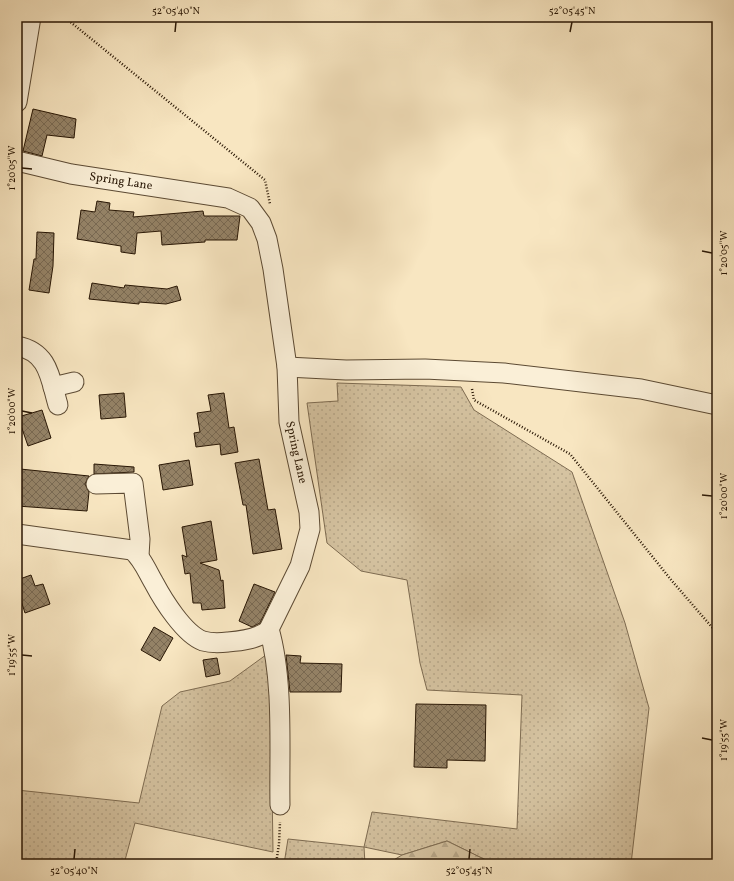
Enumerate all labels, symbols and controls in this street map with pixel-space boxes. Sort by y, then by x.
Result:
text: 52°05'40"N [152,4,201,18]
text: 52°05'45"N [549,4,596,18]
text: 1°20'05"W [5,145,19,191]
street label: Spring Lane [88,169,154,194]
text: 1°20'05"W [717,230,731,276]
text: 1°20'00"W [5,388,19,434]
street label: Spring Lane [281,420,311,485]
text: 1°20'00"W [717,473,731,519]
text: 1°19'55"W [5,634,19,676]
text: 1°19'55"W [717,719,731,761]
text: 52°05'40"N [50,864,99,878]
text: 52°05'45"N [446,864,493,878]

